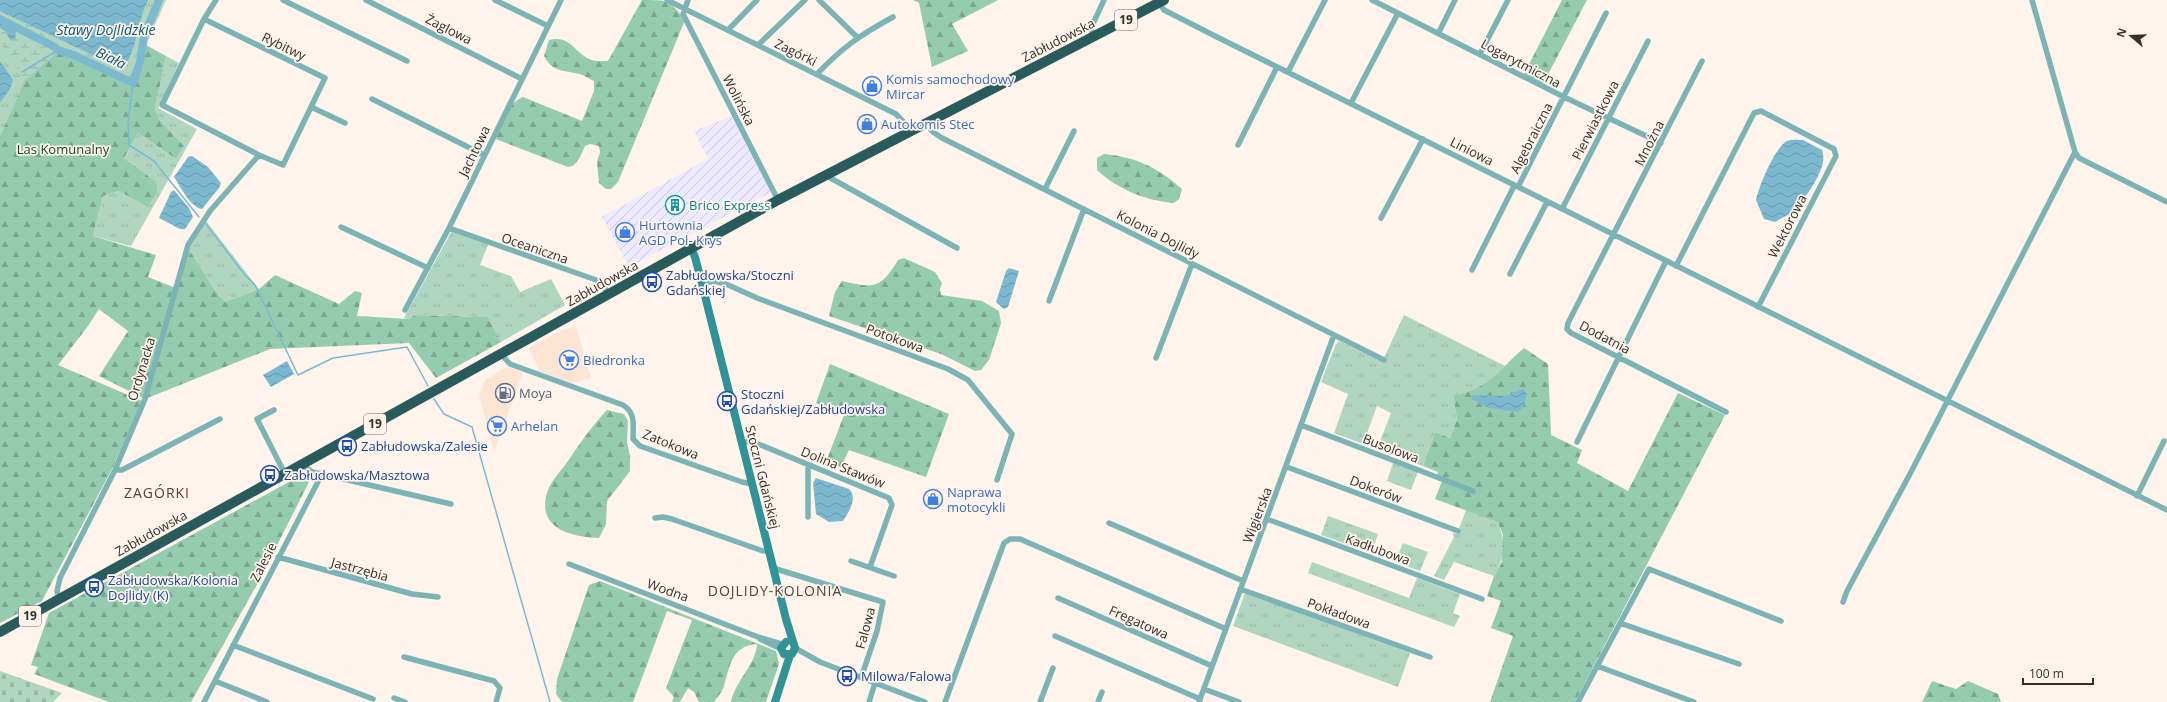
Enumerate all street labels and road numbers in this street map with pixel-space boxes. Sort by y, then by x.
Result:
street label: Żaglowa [423,10,475,48]
road number: 19 [1115,10,1137,30]
street label: Zabłudowska [1018,14,1098,66]
street label: Rybitwy [259,28,309,65]
street label: Zagórki [772,34,820,70]
street label: Logarytmiczna [1478,34,1564,92]
street label: Wolińska [719,72,759,128]
street label: Pierwiastkowa [1567,77,1623,163]
street label: Algebraiczna [1505,100,1557,176]
street label: Mnożna [1630,117,1668,169]
street label: Jachtowa [453,122,494,181]
street label: Liniowa [1447,132,1497,170]
street label: Wektorowa [1763,191,1811,261]
street label: Kolonia Dojlidy [1114,205,1203,263]
street label: Oceaniczna [499,228,571,268]
street label: Zabłudowska [563,256,641,310]
street label: Dodatnia [1576,316,1634,358]
street label: Potokowa [864,319,926,357]
street label: Ordynacka [123,335,159,403]
road number: 19 [364,414,386,434]
street label: Stoczni Gdańskiej [741,423,785,531]
street label: Zatokowa [640,425,702,463]
street label: Busolowa [1360,429,1422,467]
street label: Dolina Stawów [798,442,888,492]
street label: Dokerów [1347,471,1405,507]
street label: Wigierska [1238,484,1276,546]
street label: Zabłudowska [112,506,190,560]
street label: Kadłubowa [1343,529,1413,569]
street label: Zalesie [245,539,281,585]
street label: Jastrzębia [327,552,391,585]
street label: Wodna [645,574,691,606]
street label: Pokładowa [1305,593,1373,633]
street label: Fregatowa [1106,601,1172,643]
street label: Falowa [851,605,879,651]
road number: 19 [19,606,41,626]

